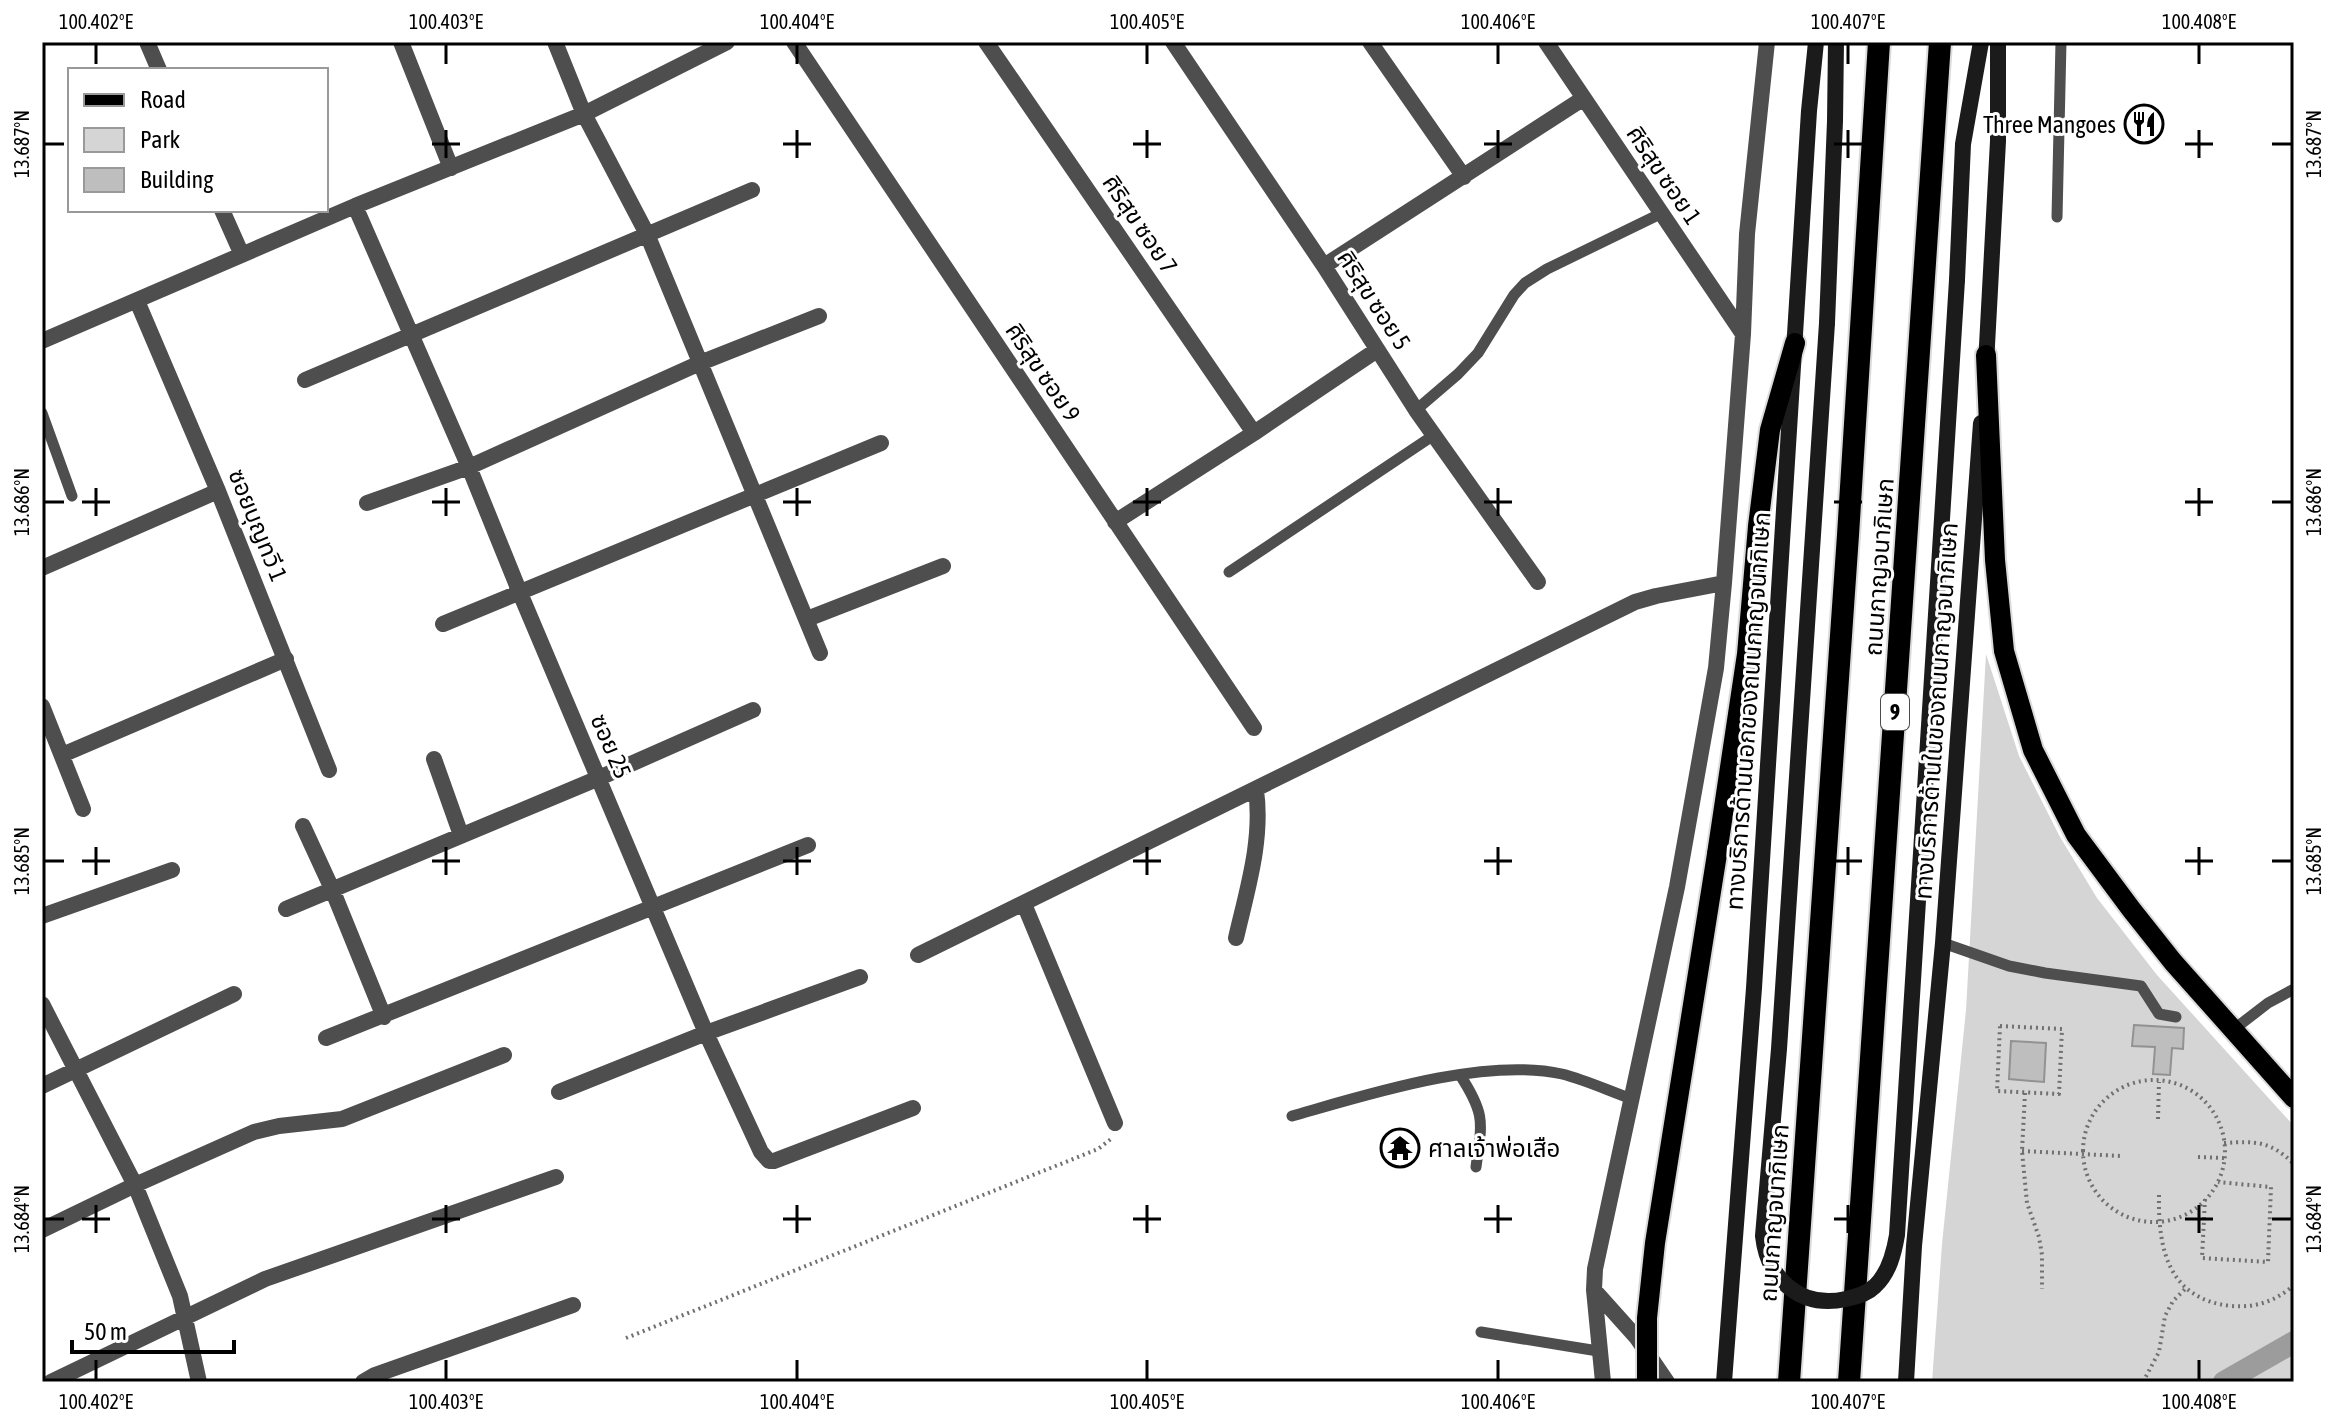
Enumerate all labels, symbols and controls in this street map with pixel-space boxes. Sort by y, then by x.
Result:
text: 100.402°E [59,10,133,33]
text: 100.403°E [409,10,483,33]
text: 100.404°E [760,10,834,33]
text: 100.405°E [1110,10,1184,33]
text: 100.406°E [1461,10,1535,33]
text: 100.407°E [1811,10,1885,33]
text: 100.408°E [2162,10,2236,33]
legend [68,68,328,212]
text: Road [140,86,186,113]
restaurant icon: Three Mangoes [2123,103,2165,145]
text: 13.687°N [10,110,33,178]
text: 13.687°N [2302,110,2325,178]
place label: Three Mangoes [1983,111,2116,138]
street label: ศิริสุข ซอย 1 [1620,121,1707,230]
text: Park [140,126,181,153]
text: Building [140,166,214,193]
street label: ศิริสุข ซอย 7 [1096,170,1183,279]
street label: ศิริสุข ซอย 5 [1330,245,1416,356]
street label: ศิริสุข ซอย 9 [999,318,1086,427]
street label: ซอยบุญทวี 1 [221,465,293,586]
text: 13.686°N [10,468,33,536]
text: 13.686°N [2302,468,2325,536]
street label: ถนนกาญจนาภิเษก [1859,477,1899,657]
street label: ทางบริการด้านนอกของถนนกาญจนาภิเษก [1721,511,1775,911]
street label: ทางบริการด้านในของถนนกาญจนาภิเษก [1909,522,1963,900]
road number: 9 [1881,694,1909,730]
street label: ซอย 25 [585,710,637,782]
text: 13.685°N [10,827,33,895]
text: 13.685°N [2302,827,2325,895]
street label: ถนนกาญจนาภิเษก [1754,1123,1794,1303]
temple icon: ศาลเจ้าพ่อเสือ [1379,1127,1421,1169]
place label: ศาลเจ้าพ่อเสือ [1428,1135,1560,1162]
text: 13.684°N [10,1185,33,1253]
text: 13.684°N [2302,1185,2325,1253]
scale bar [72,1304,234,1354]
text: 50 m [84,1318,127,1345]
text: 100.402°E [59,1390,133,1413]
text: 100.403°E [409,1390,483,1413]
text: 100.404°E [760,1390,834,1413]
text: 100.405°E [1110,1390,1184,1413]
text: 100.406°E [1461,1390,1535,1413]
text: 100.407°E [1811,1390,1885,1413]
text: 100.408°E [2162,1390,2236,1413]

